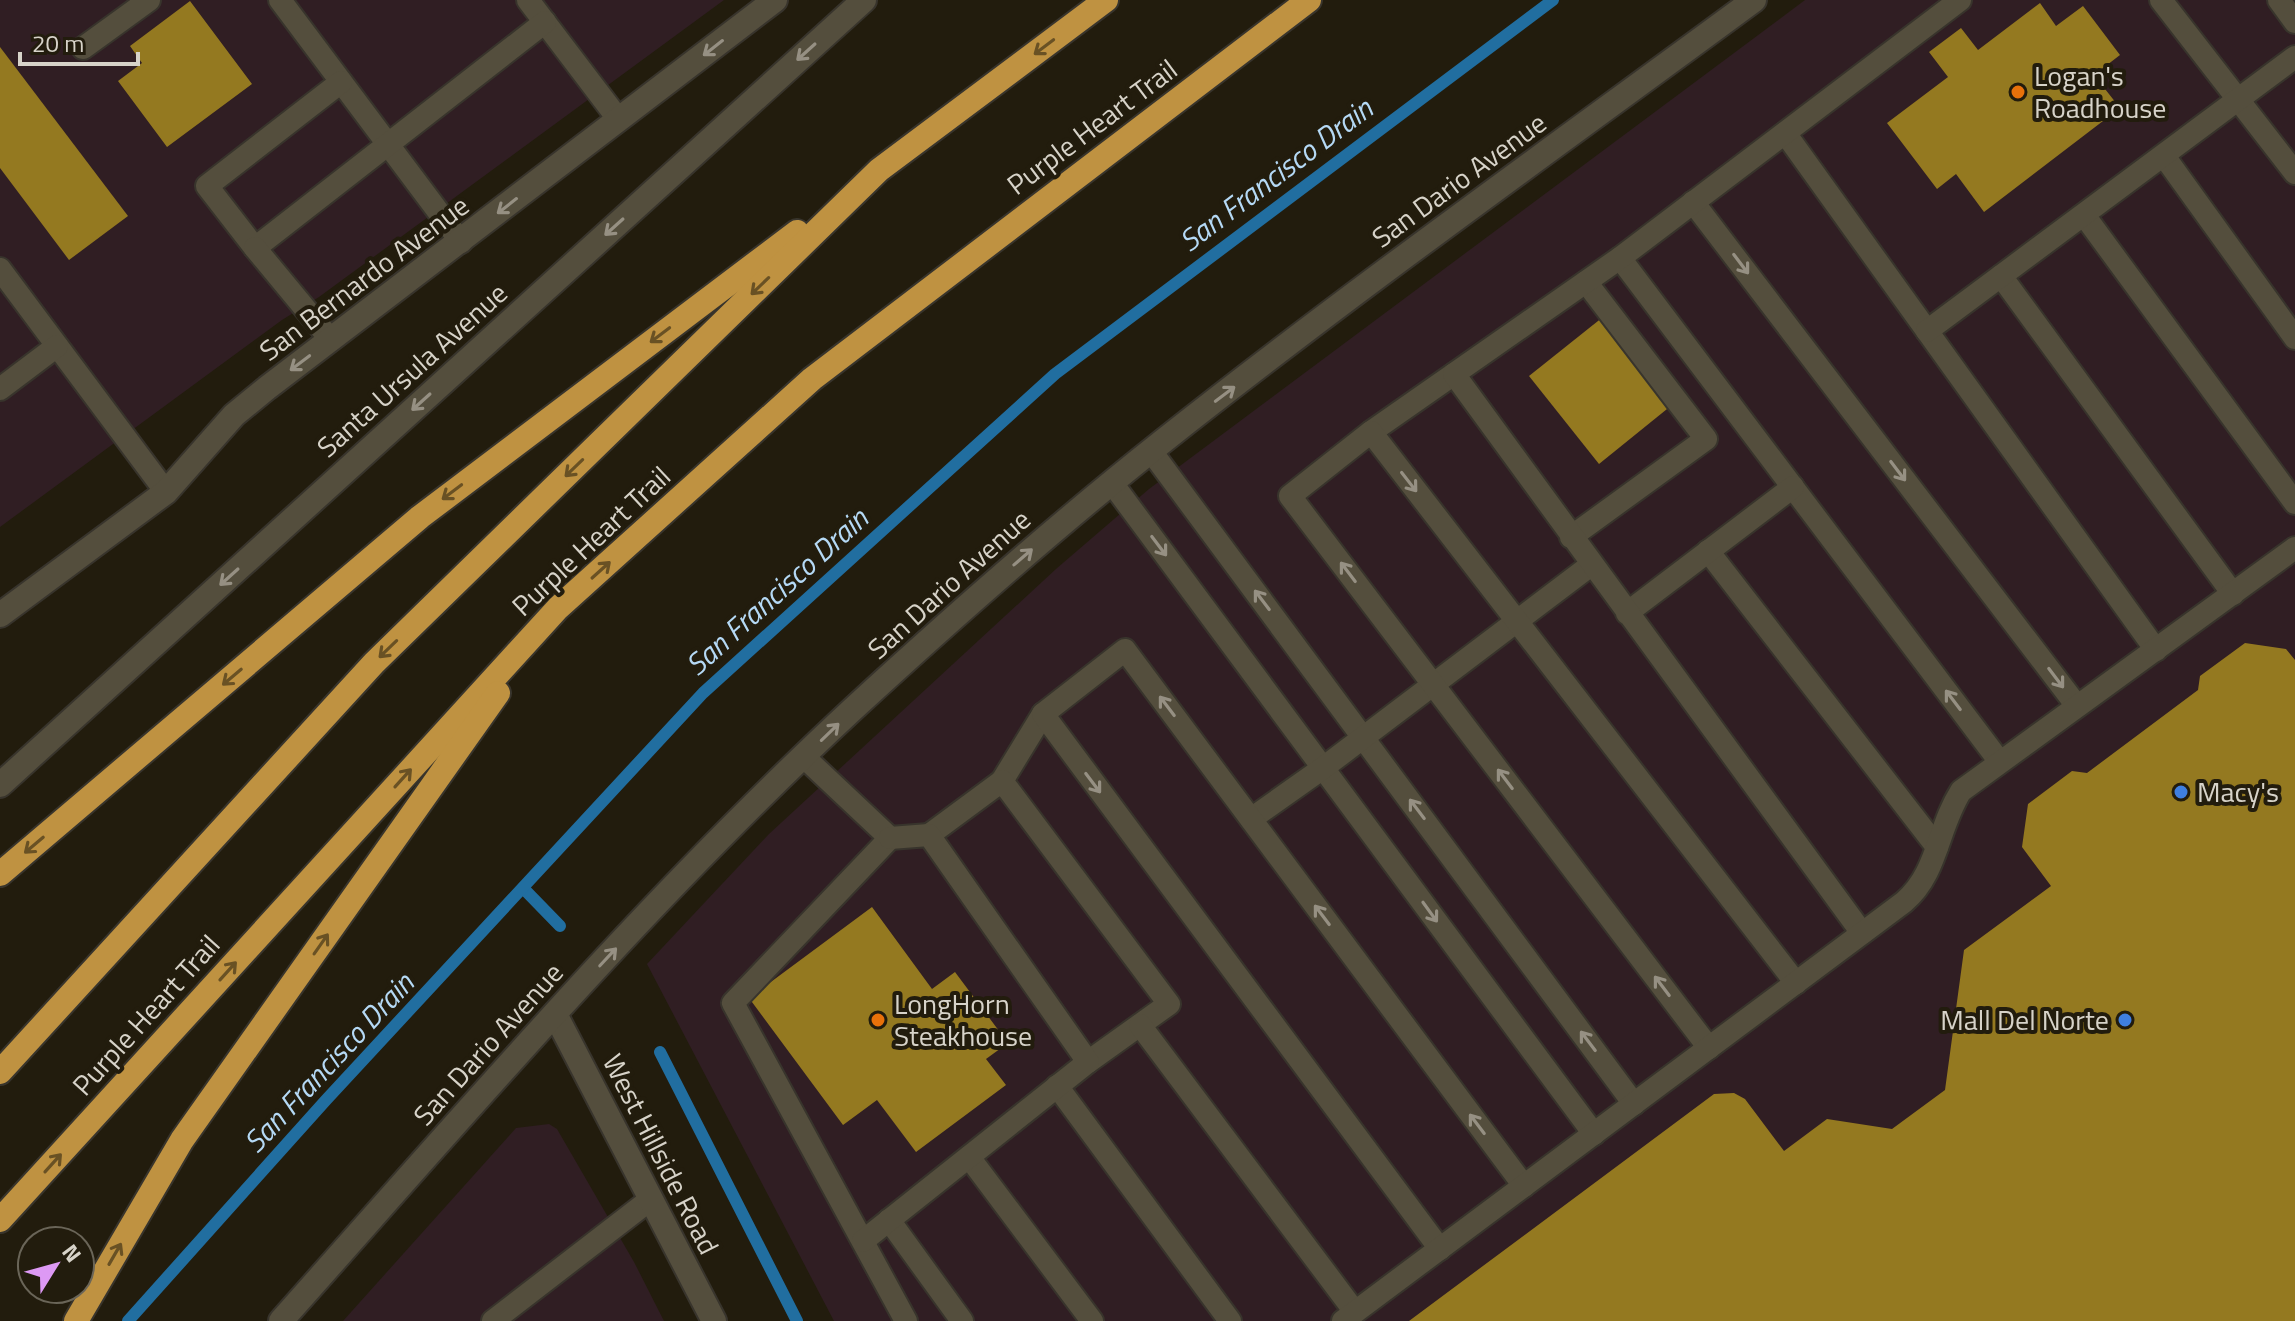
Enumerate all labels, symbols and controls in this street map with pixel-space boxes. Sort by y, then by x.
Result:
scale bar [20,16,138,66]
text: 20 m [32,25,84,61]
one-way arrow [1033,38,1055,55]
one-way arrow [703,39,724,56]
one-way arrow [797,43,817,61]
street label: Purple Heart Trail [997,48,1186,205]
place label: Logan's Roadhouse [2034,54,2166,129]
marker: Logan's Roadhouse [2009,83,2027,101]
water label: San Francisco Drain [1169,85,1383,263]
street label: San Dario Avenue [1362,101,1555,258]
street label: San Bernardo Avenue [250,184,478,371]
one-way arrow [497,198,518,215]
one-way arrow [604,218,624,236]
one-way arrow [1732,253,1749,274]
street label: Santa Ursula Avenue [307,272,517,467]
one-way arrow [751,276,770,295]
one-way arrow [650,327,671,344]
one-way arrow [290,355,311,372]
one-way arrow [1214,385,1235,402]
one-way arrow [412,392,432,410]
street label: Purple Heart Trail [501,455,680,626]
one-way arrow [564,458,584,477]
one-way arrow [1890,460,1907,481]
one-way arrow [1400,471,1417,492]
one-way arrow [442,483,464,500]
water label: San Francisco Drain [675,496,879,686]
street label: San Dario Avenue [857,498,1040,669]
one-way arrow [1150,534,1167,556]
one-way arrow [1012,549,1032,567]
one-way arrow [591,560,611,579]
one-way arrow [1339,562,1356,583]
one-way arrow [219,567,239,585]
one-way arrow [1254,590,1270,612]
one-way arrow [379,639,398,658]
one-way arrow [2048,667,2065,688]
one-way arrow [222,668,242,686]
one-way arrow [1944,689,1961,711]
one-way arrow [1159,696,1175,718]
one-way arrow [820,722,840,741]
one-way arrow [394,769,412,789]
one-way arrow [1496,769,1513,790]
place label: Macy's [2197,770,2279,813]
one-way arrow [1085,771,1102,793]
marker: Macy's [2172,783,2190,801]
one-way arrow [1408,799,1425,821]
one-way arrow [24,836,44,854]
one-way arrow [1421,901,1438,922]
one-way arrow [1314,905,1331,926]
street label: Purple Heart Trail [61,925,230,1105]
one-way arrow [312,934,329,955]
one-way arrow [599,947,618,967]
street label: San Dario Avenue [402,952,573,1135]
one-way arrow [218,961,236,981]
water label: San Francisco Drain [232,961,425,1163]
one-way arrow [1653,976,1670,997]
place label: LongHorn Steakhouse [894,982,1032,1057]
place label: Mall Del Norte [1940,998,2109,1041]
marker: LongHorn Steakhouse [869,1011,887,1029]
marker: Mall Del Norte [2116,1011,2134,1029]
one-way arrow [1580,1031,1597,1052]
street label: West Hillside Road [592,1046,731,1262]
one-way arrow [1469,1114,1486,1135]
one-way arrow [43,1153,61,1173]
north arrow [16,1225,96,1305]
text: N [54,1237,90,1269]
one-way arrow [107,1243,123,1266]

